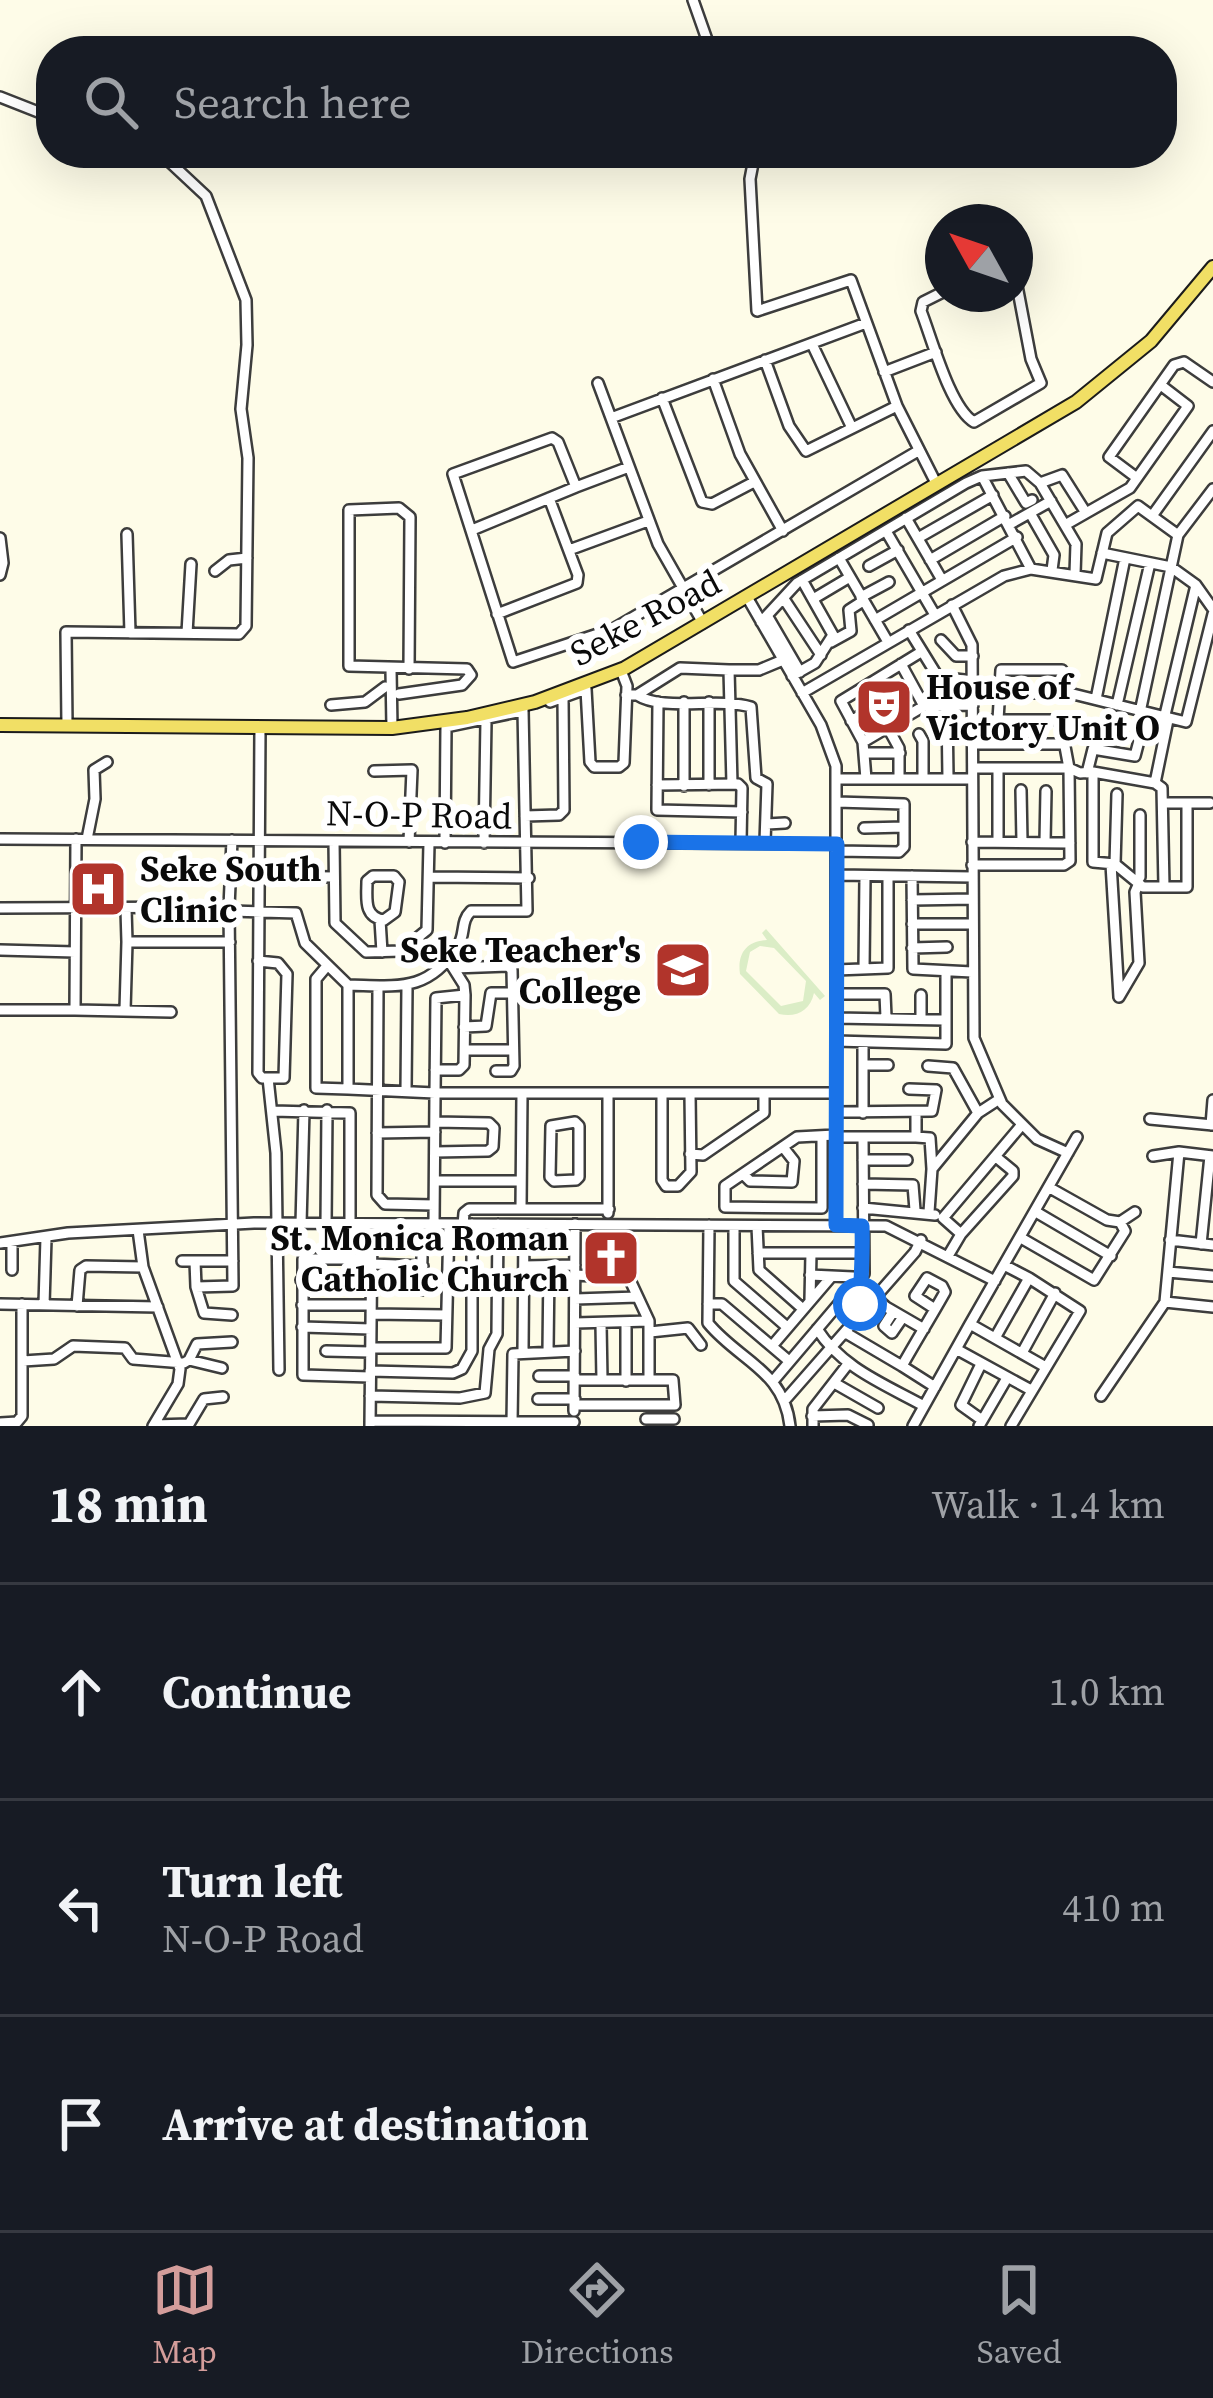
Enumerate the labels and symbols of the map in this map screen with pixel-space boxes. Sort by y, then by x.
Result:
north arrow [925,204,1033,312]
street label: Seke Road [561,557,729,678]
place label: House of Victory Unit O [926,662,1160,752]
theatre icon: House of Victory Unit O [853,676,915,738]
street label: N-O-P Road [325,788,513,841]
route end [614,815,668,869]
place label: Seke South Clinic [140,844,322,934]
hospital icon: Seke South Clinic [67,858,129,920]
place label: Seke Teacher's College [400,925,641,1015]
school or university icon: Seke Teacher's College [652,939,714,1001]
place label: St. Monica Roman Catholic Church [270,1213,569,1303]
church icon: St. Monica Roman Catholic Church [580,1227,642,1289]
route start [833,1277,887,1331]

